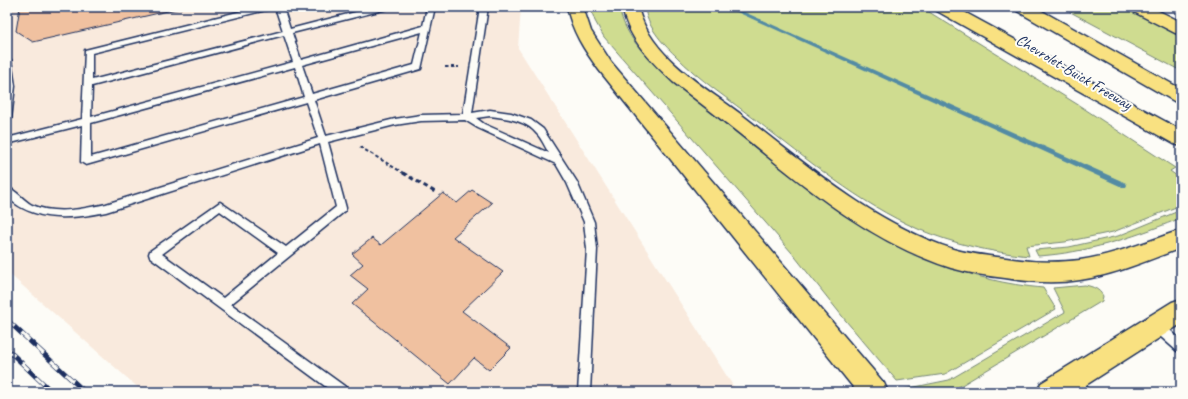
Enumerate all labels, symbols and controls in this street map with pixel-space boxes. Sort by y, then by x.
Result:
street label: Chevrolet-Buick Freeway [1012,30,1137,115]

